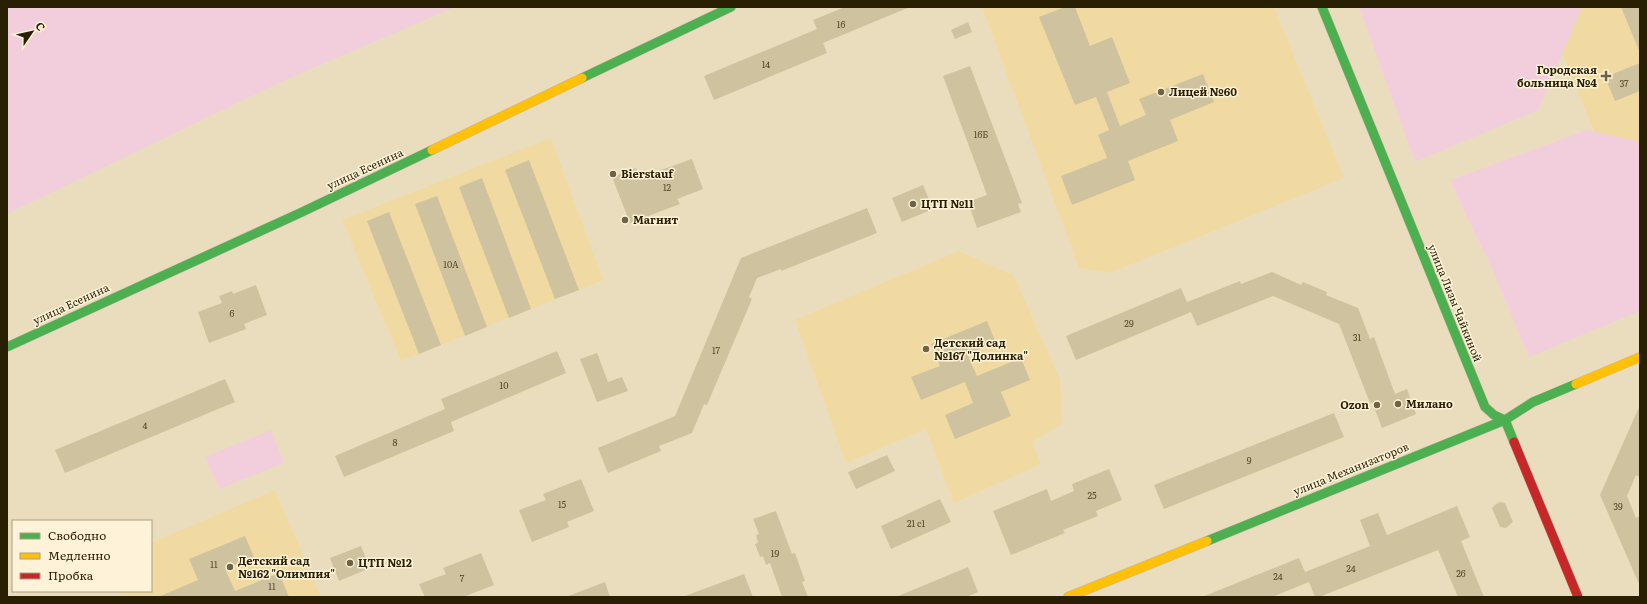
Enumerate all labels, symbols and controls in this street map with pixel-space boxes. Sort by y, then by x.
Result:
north arrow [12,12,52,52]
house number: 16 [837,17,845,31]
text: С [32,18,50,34]
house number: 14 [762,57,770,71]
place label: Городская больница №4 [1517,61,1597,90]
marker: Городская больница №4 [1600,70,1612,82]
house number: 37 [1619,76,1629,90]
place label: Лицей №60 [1169,83,1237,99]
marker: Лицей №60 [1156,87,1166,97]
house number: 16Б [974,127,988,141]
street label: улица Есенина [324,143,405,193]
place label: Bierstauf [621,165,674,181]
marker: Bierstauf [608,169,618,179]
house number: 12 [663,180,672,194]
place label: ЦТП №11 [921,195,974,211]
marker: ЦТП №11 [908,199,918,209]
place label: Магнит [633,211,678,227]
marker: Магнит [620,215,630,225]
street label: улица Лизы Чайкиной [1425,241,1487,364]
house number: 10А [443,257,459,271]
street label: улица Есенина [30,278,111,328]
house number: 6 [230,306,235,320]
house number: 29 [1124,316,1134,330]
house number: 31 [1353,330,1362,344]
place label: Детский сад №167 "Долинка" [934,334,1028,363]
house number: 17 [712,343,720,357]
marker: Детский сад №167 "Долинка" [921,344,931,354]
house number: 10 [500,378,508,392]
place label: Милано [1406,395,1453,411]
place label: Ozon [1340,396,1369,412]
marker: Милано [1393,399,1403,409]
marker: Ozon [1372,400,1382,410]
house number: 4 [143,418,148,432]
house number: 8 [393,435,398,449]
street label: улица Механизаторов [1290,438,1411,499]
house number: 9 [1247,453,1252,467]
house number: 25 [1087,488,1097,502]
house number: 15 [558,497,567,511]
house number: 39 [1613,499,1623,513]
house number: 21 с1 [907,516,925,530]
legend [12,520,152,592]
text: Свободно [48,526,106,544]
text: Медленно [48,546,111,564]
house number: 19 [771,546,779,560]
place label: Детский сад №162 "Олимпия" [238,552,335,581]
place label: ЦТП №12 [358,554,412,570]
house number: 11 [210,557,218,571]
marker: ЦТП №12 [345,558,355,568]
house number: 24 [1346,561,1356,575]
marker: Детский сад №162 "Олимпия" [225,562,235,572]
text: Пробка [48,566,94,584]
house number: 26 [1456,566,1466,580]
house number: 24 [1273,569,1283,583]
house number: 7 [460,571,465,585]
house number: 11 [268,579,276,593]

